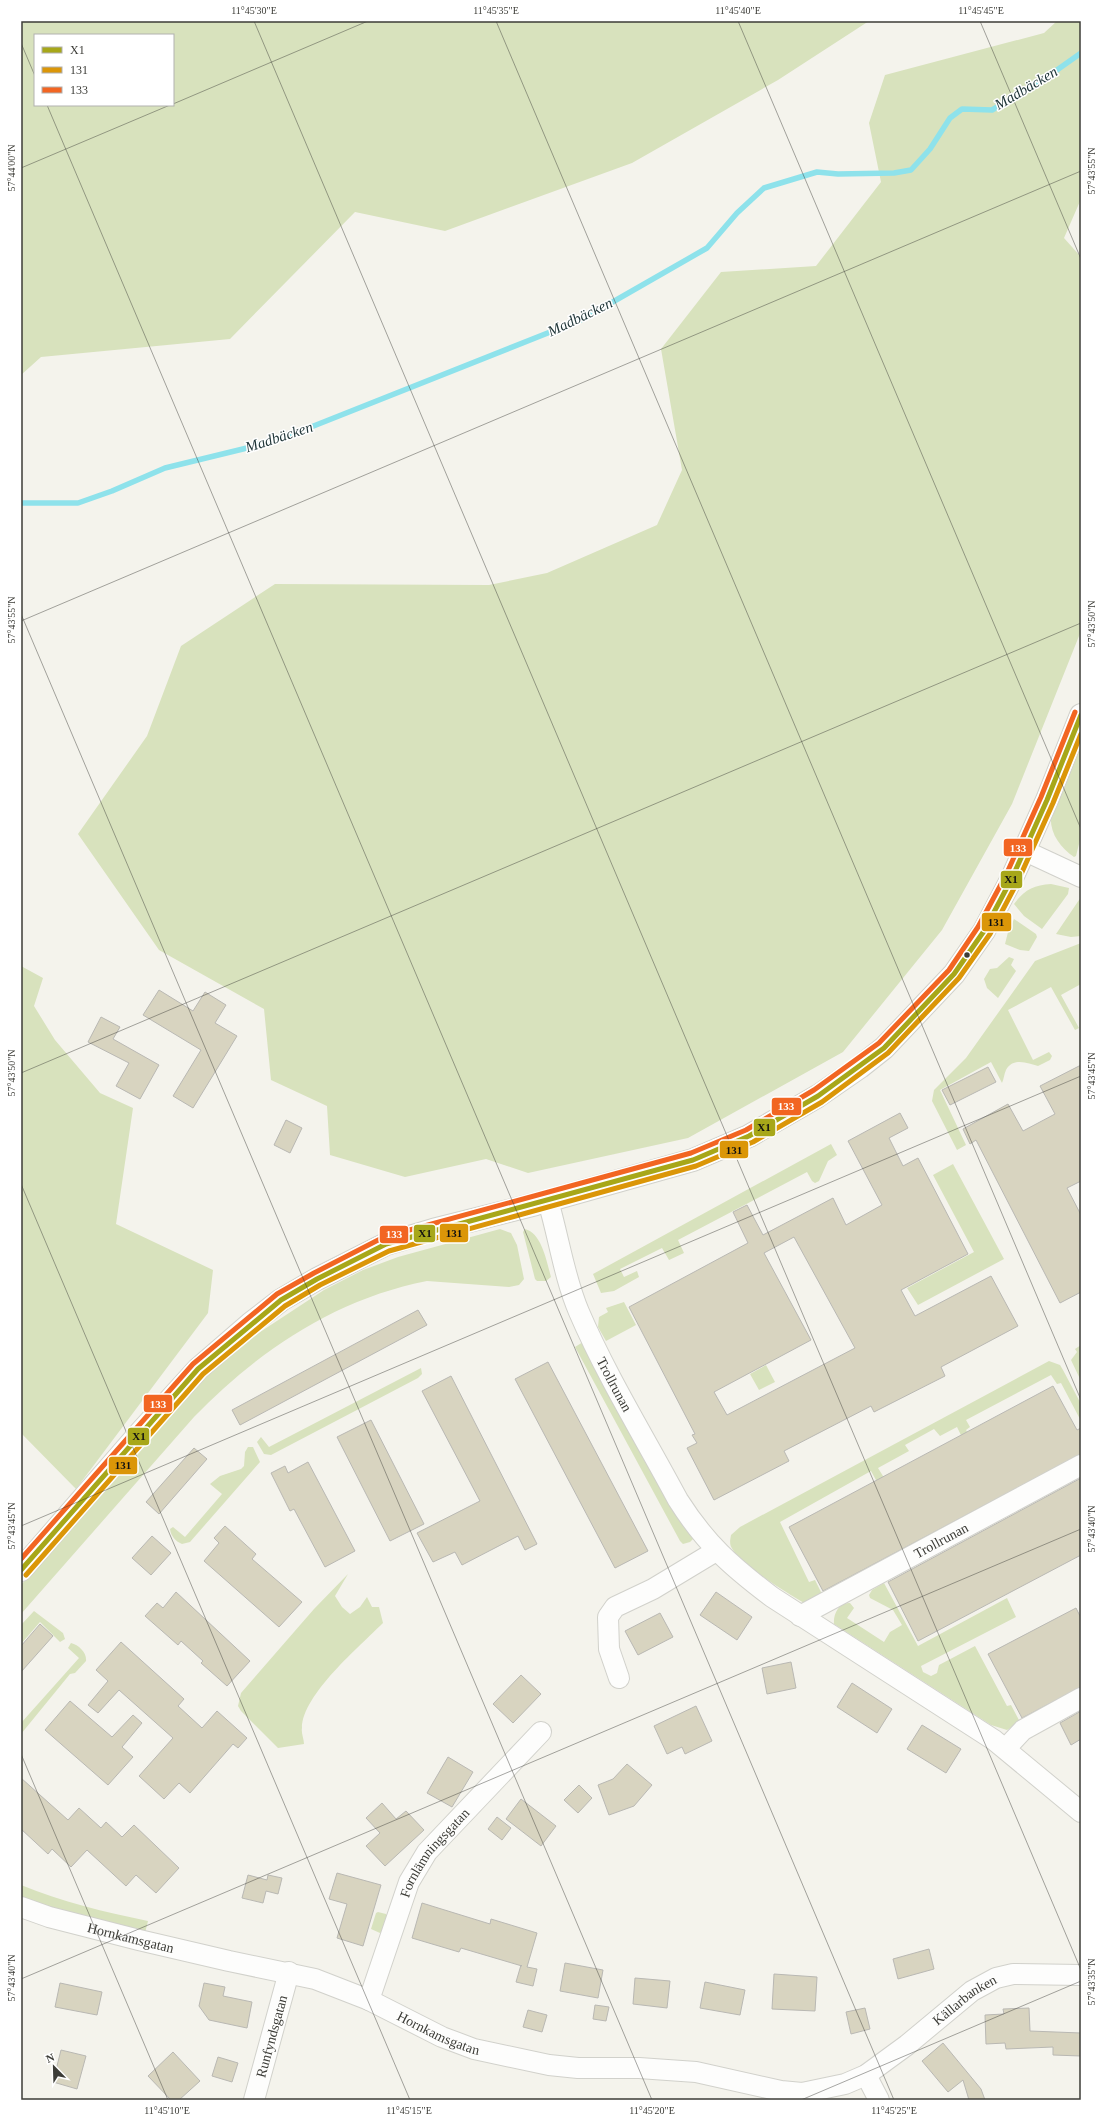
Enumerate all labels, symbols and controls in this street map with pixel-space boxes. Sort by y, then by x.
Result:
text: 11°45'30"E [231,5,277,16]
text: 11°45'35"E [473,5,519,16]
text: 11°45'40"E [715,5,761,16]
text: 11°45'45"E [958,5,1004,16]
legend [34,34,174,106]
text: X1 [70,43,85,57]
text: 131 [70,63,88,77]
water label: Madbäcken [991,63,1060,113]
text: 133 [70,83,88,97]
text: 57°44'00"N [6,144,17,192]
text: 57°43'55"N [1086,147,1097,195]
water label: Madbäcken [544,294,615,340]
water label: Madbäcken [242,419,315,456]
text: 57°43'55"N [6,596,17,644]
text: 57°43'50"N [1086,600,1097,648]
line badge: 133 [1003,838,1033,857]
text: 133 [1010,842,1027,854]
line badge: X1 [1000,870,1023,889]
text: X1 [1004,873,1018,885]
line badge: 131 [981,912,1012,932]
text: 131 [988,916,1004,928]
unlabelled marker [962,950,972,960]
text: 57°43'50"N [6,1049,17,1097]
text: 57°43'45"N [1086,1052,1097,1100]
line badge: 133 [771,1097,802,1116]
text: 133 [778,1100,795,1112]
line badge: X1 [753,1118,776,1137]
text: X1 [757,1121,771,1133]
line badge: 131 [719,1140,749,1159]
text: 131 [726,1144,742,1156]
line badge: 131 [439,1223,469,1243]
line badge: X1 [413,1224,436,1243]
line badge: 133 [379,1225,409,1244]
text: X1 [418,1227,432,1239]
text: 131 [446,1227,462,1239]
text: 133 [386,1228,403,1240]
street label: Trollrunan [594,1355,635,1414]
line badge: 133 [143,1394,173,1413]
text: 133 [150,1398,167,1410]
line badge: X1 [127,1427,150,1446]
text: X1 [132,1430,146,1442]
line badge: 131 [108,1456,138,1475]
text: 131 [115,1459,131,1471]
text: 57°43'45"N [6,1502,17,1550]
text: 57°43'40"N [1086,1505,1097,1553]
street label: Trollrunan [911,1520,971,1561]
street label: Fornlämningsgatan [397,1805,472,1899]
street label: Hornkamsgatan [86,1920,175,1955]
text: 57°43'40"N [6,1954,17,2002]
text: 57°43'35"N [1086,1958,1097,2006]
street label: Källarbanken [930,1972,999,2028]
street label: Runfyndsgatan [253,1993,290,2079]
street label: Hornkamsgatan [395,2008,481,2057]
north arrow [34,2047,74,2087]
text: N [44,2051,56,2065]
text: 11°45'10"E [144,2105,190,2116]
text: 11°45'15"E [386,2105,432,2116]
text: 11°45'20"E [629,2105,675,2116]
text: 11°45'25"E [871,2105,917,2116]

